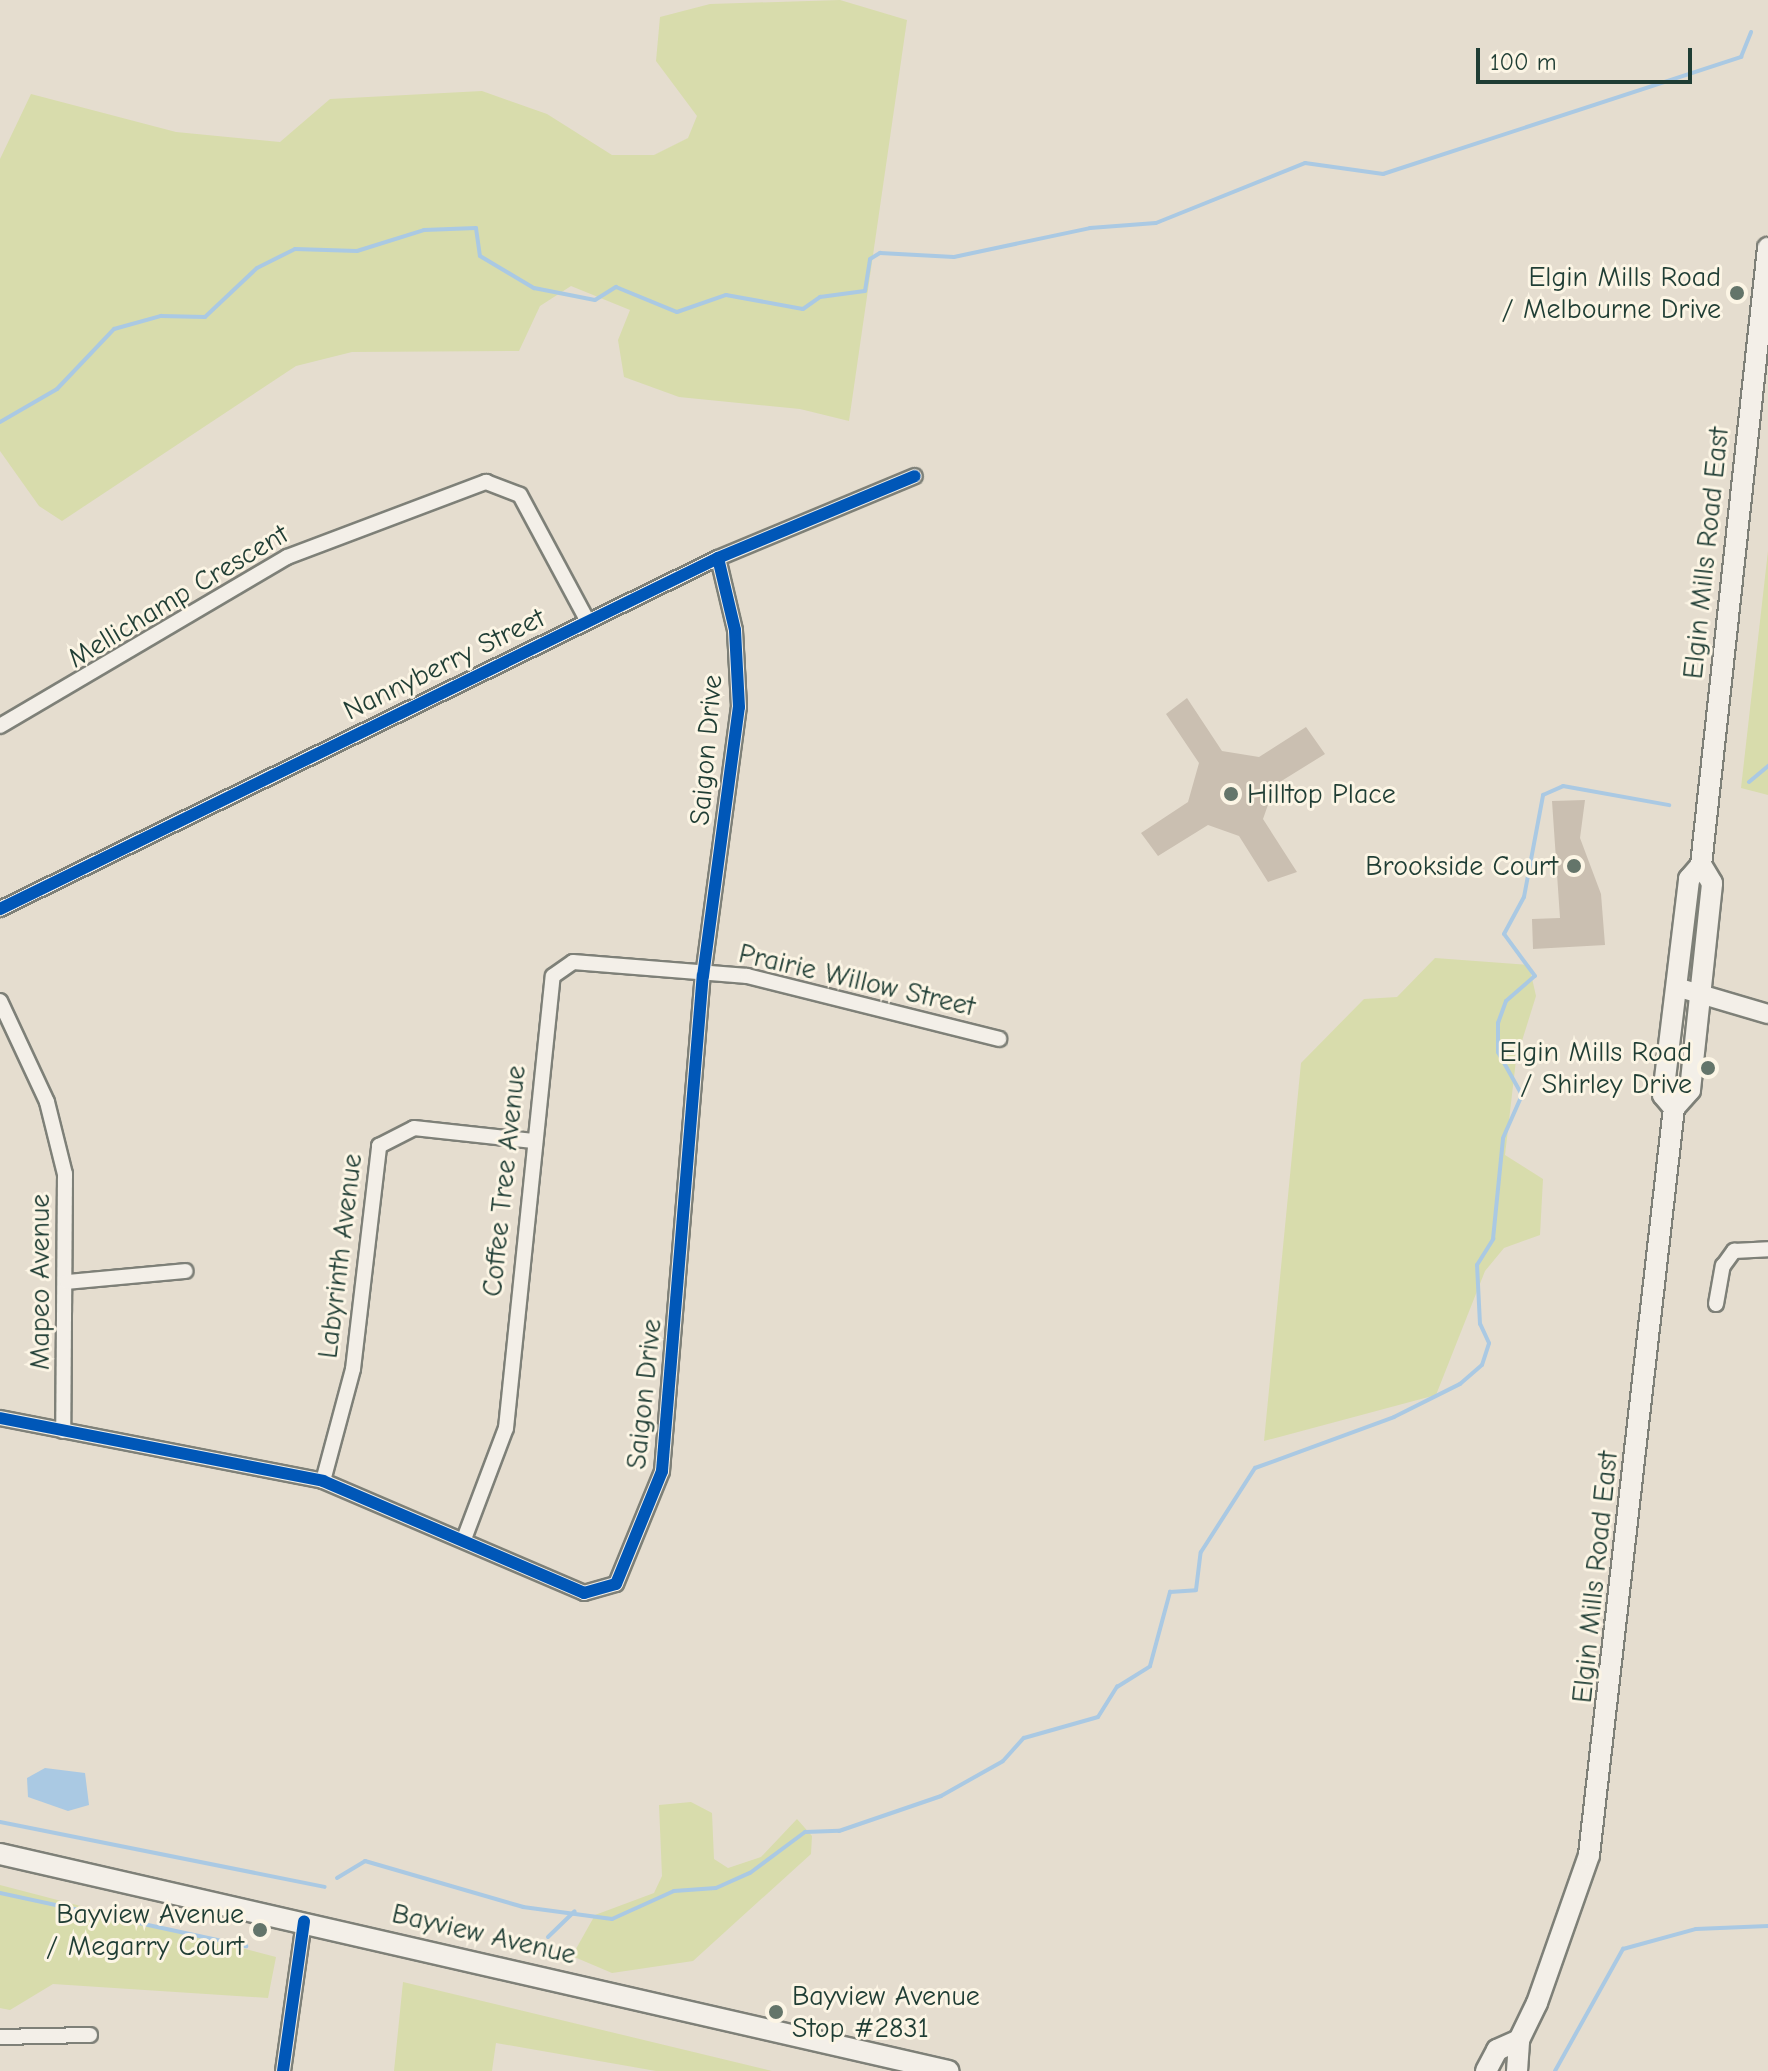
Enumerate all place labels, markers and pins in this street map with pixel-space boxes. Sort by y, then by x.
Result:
place label: Elgin Mills Road / Melbourne Drive [1501,260,1721,326]
marker: Elgin Mills Road / Melbourne Drive [1728,284,1746,302]
place label: Hilltop Place [1247,777,1396,811]
marker: Hilltop Place [1222,785,1240,803]
place label: Brookside Court [1365,849,1558,883]
marker: Brookside Court [1565,857,1583,875]
place label: Elgin Mills Road / Shirley Drive [1499,1035,1692,1101]
marker: Elgin Mills Road / Shirley Drive [1699,1059,1717,1077]
place label: Bayview Avenue / Megarry Court [46,1897,244,1963]
marker: Bayview Avenue / Megarry Court [251,1921,269,1939]
place label: Bayview Avenue Stop #2831 [792,1979,980,2045]
marker: Bayview Avenue Stop #2831 [767,2003,785,2021]

